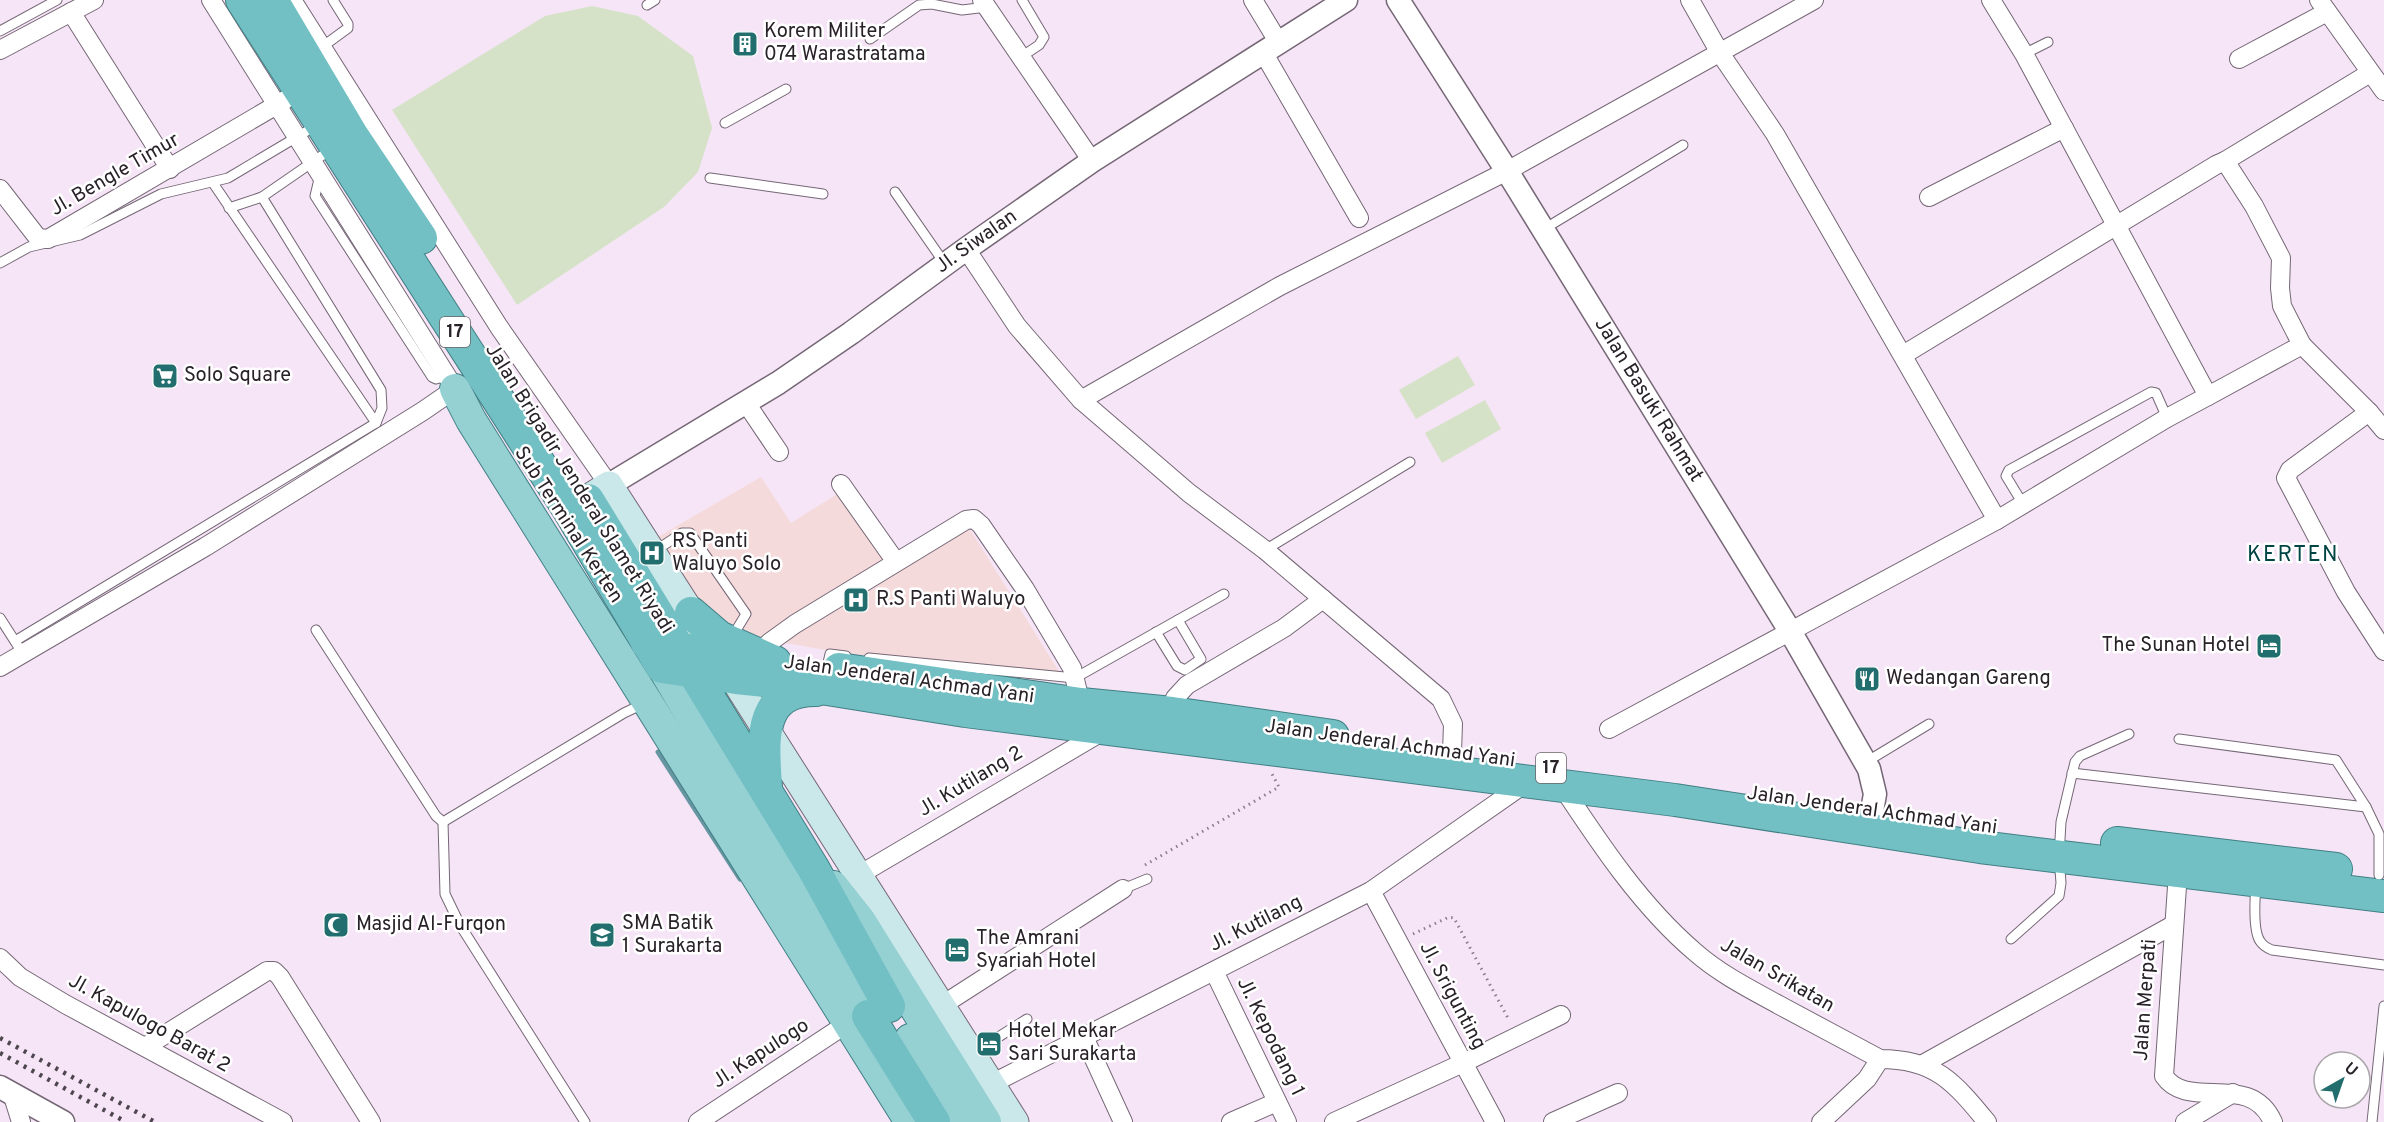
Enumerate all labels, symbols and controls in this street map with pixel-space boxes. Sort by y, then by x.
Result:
place label: Korem Militer 074 Warastratama [764,19,926,68]
building icon: Korem Militer 074 Warastratama [730,29,760,59]
street label: Jl. Bengle Timur [46,127,185,223]
street label: Jl. Siwalan [930,204,1023,280]
street label: Jalan Basuki Rahmat [1588,313,1708,487]
road number: 17 [440,317,470,347]
street label: Jalan Brigadir Jenderal Slamet Riyadi [479,339,679,639]
supermarket icon: Solo Square [150,361,180,391]
place label: Solo Square [184,363,291,389]
street label: Sub Terminal Kerten [508,442,628,608]
place label: RS Panti Waluyo Solo [672,529,781,578]
hospital icon: RS Panti Waluyo Solo [637,538,667,568]
district label: KERTEN [2247,542,2339,569]
hospital icon: R.S Panti Waluyo [841,585,871,615]
place label: R.S Panti Waluyo [876,587,1025,613]
hotel icon: The Sunan Hotel [2254,631,2284,661]
place label: The Sunan Hotel [2101,633,2250,659]
street label: Jalan Jenderal Achmad Yani [782,650,1036,710]
restaurant icon: Wedangan Gareng [1852,664,1882,694]
place label: Wedangan Gareng [1886,666,2051,692]
street label: Jalan Jenderal Achmad Yani [1263,714,1517,774]
street label: Jl. Kutilang 2 [914,741,1028,823]
road number: 17 [1536,753,1566,783]
street label: Jalan Jenderal Achmad Yani [1745,781,1999,841]
street label: Jl. Kutilang [1205,890,1307,958]
mosque icon: Masjid Al-Furqon [321,910,351,940]
place label: SMA Batik 1 Surakarta [622,911,722,960]
place label: Masjid Al-Furqon [356,912,506,938]
school or university icon: SMA Batik 1 Surakarta [587,920,617,950]
place label: The Amrani Syariah Hotel [976,926,1096,975]
street label: Jalan Srikatan [1715,933,1839,1019]
hotel icon: The Amrani Syariah Hotel [942,935,972,965]
street label: Jl. Srigunting [1413,937,1491,1055]
street label: Jalan Merpati [2129,938,2163,1062]
street label: Jl. Kapulogo Barat 2 [63,969,235,1079]
street label: Jl. Kepodang 1 [1230,973,1310,1101]
street label: Jl. Kapulogo [708,1013,814,1095]
place label: Hotel Mekar Sari Surakarta [1008,1019,1136,1068]
hotel icon: Hotel Mekar Sari Surakarta [974,1029,1004,1059]
north arrow [2312,1050,2372,1110]
text: U [2340,1059,2361,1081]

